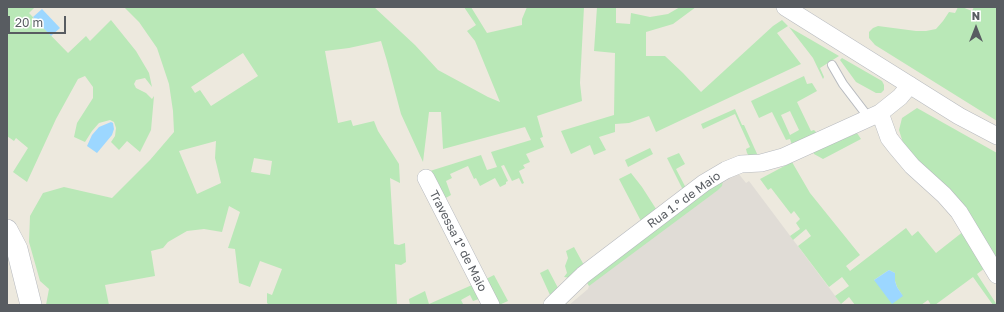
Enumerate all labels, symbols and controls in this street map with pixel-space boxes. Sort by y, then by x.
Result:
scale bar [10,8,68,34]
north arrow [956,8,996,48]
text: N [972,9,980,22]
text: 20 m [15,15,43,30]
street label: Rua 1.º de Maio [645,169,723,231]
street label: Travessa 1º de Maio [426,188,490,294]

